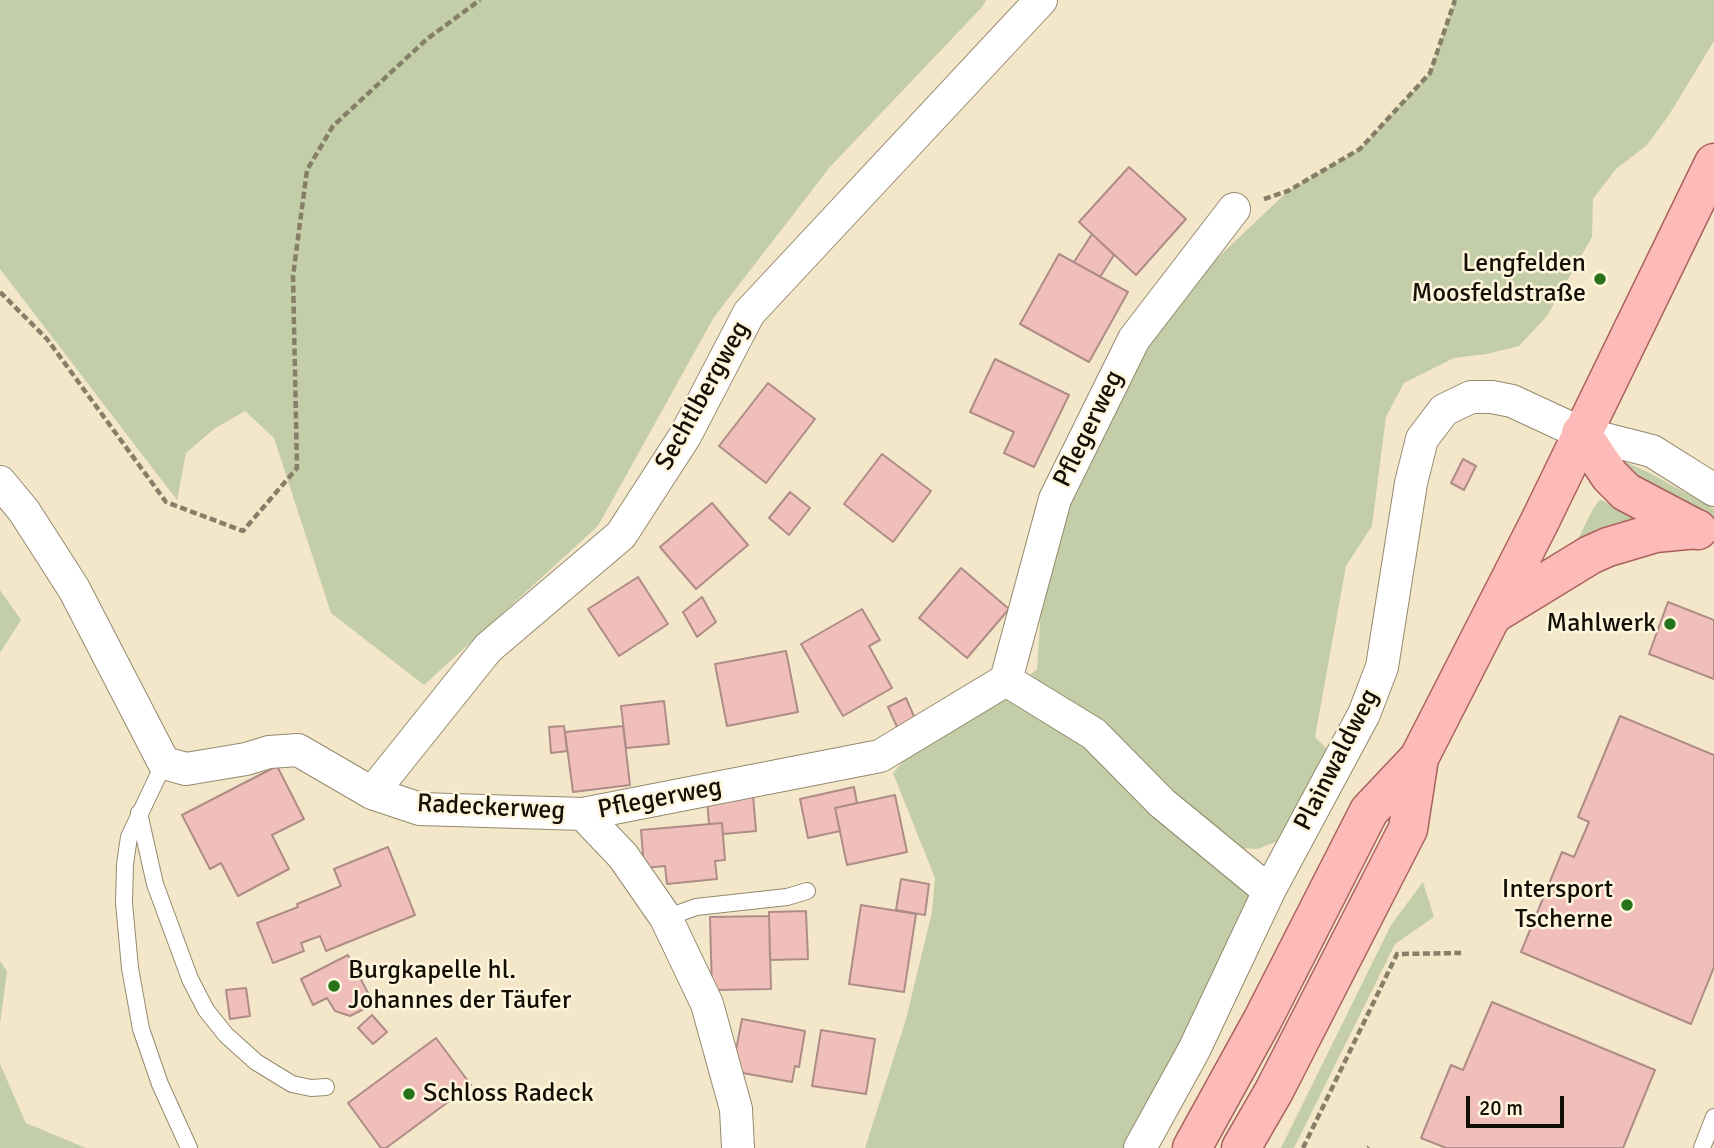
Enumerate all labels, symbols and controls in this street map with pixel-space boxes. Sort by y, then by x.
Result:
place label: Lengfelden Moosfeldstraße [1412,248,1586,310]
marker: Lengfelden Moosfeldstraße [1592,271,1608,287]
street label: Sechtlbergweg [649,316,757,476]
street label: Pflegerweg [1047,366,1131,492]
place label: Mahlwerk [1546,608,1656,640]
marker: Mahlwerk [1662,616,1678,632]
street label: Plainwaldweg [1288,684,1386,836]
street label: Pflegerweg [595,772,725,826]
street label: Radeckerweg [416,789,566,827]
place label: Intersport Tscherne [1502,874,1613,936]
marker: Intersport Tscherne [1619,897,1635,913]
place label: Burgkapelle hl. Johannes der Täufer [348,955,571,1016]
marker: Burgkapelle hl. Johannes der Täufer [326,978,342,994]
place label: Schloss Radeck [423,1078,594,1110]
scale bar [1469,1082,1567,1126]
marker: Schloss Radeck [401,1086,417,1102]
text: 20 m [1479,1095,1523,1121]

